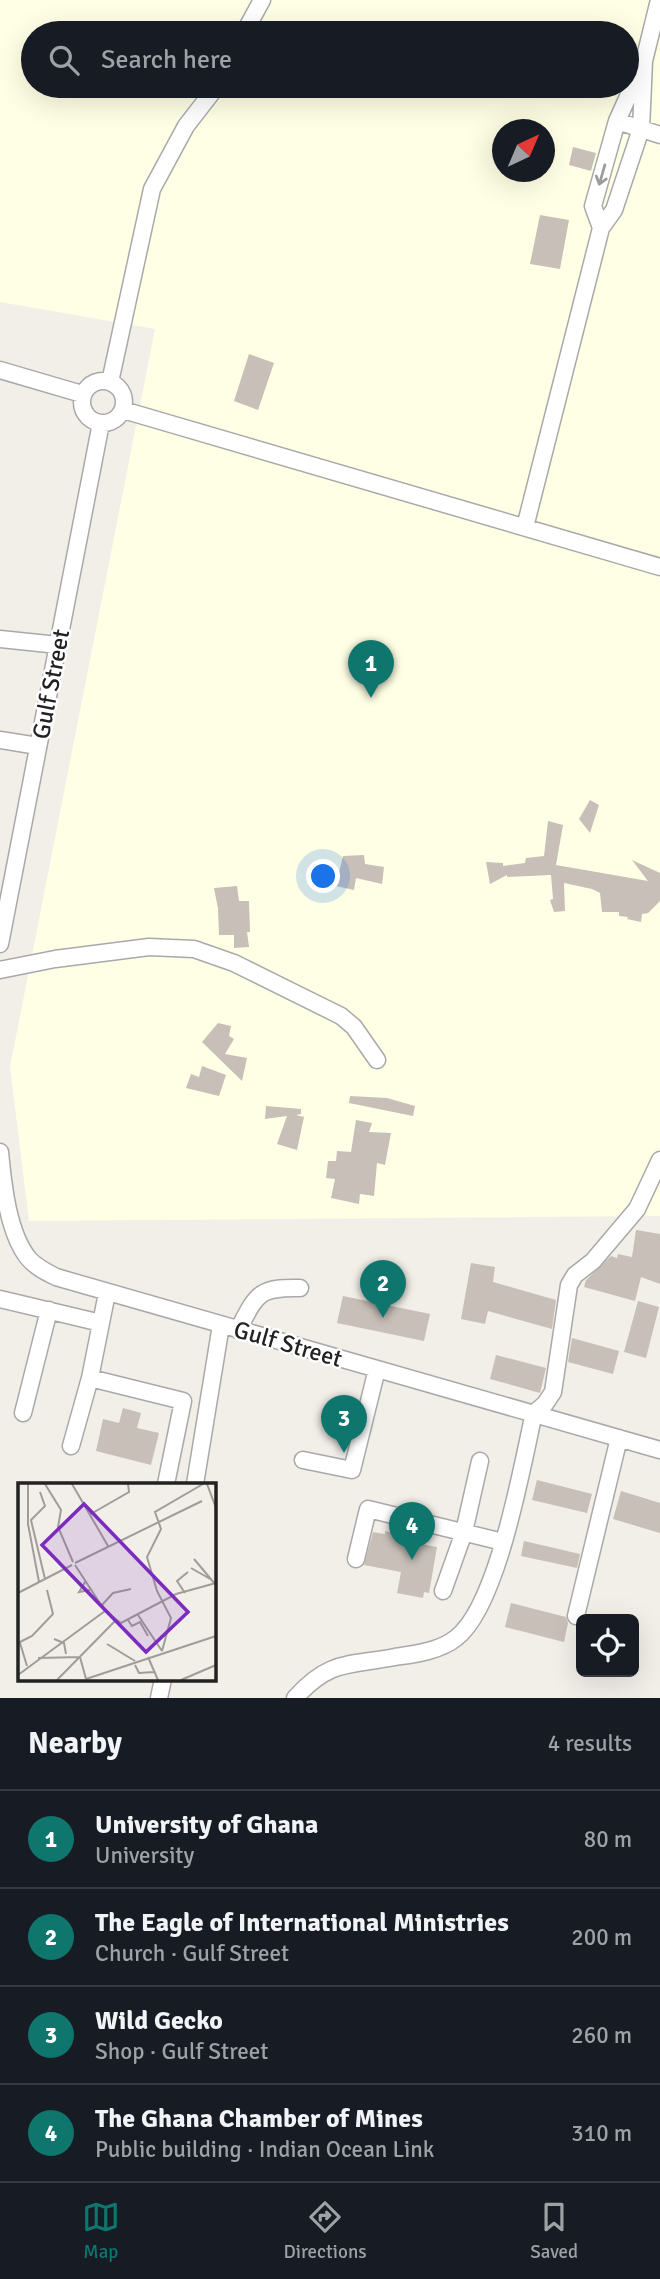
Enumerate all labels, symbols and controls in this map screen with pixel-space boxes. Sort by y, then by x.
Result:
search box [21,21,639,98]
icon: search [45,41,83,79]
text: Search here [101,44,232,76]
north arrow [492,119,555,182]
one-way arrow [595,163,608,186]
street label: Gulf Street [26,627,76,741]
pin: 1 [348,640,394,698]
your location [306,859,340,893]
pin: 2 [360,1260,406,1318]
street label: Gulf Street [230,1314,346,1374]
pin: 3 [321,1395,367,1453]
inset map [18,1483,215,1680]
pin: 4 [389,1502,435,1560]
map controls [576,1614,639,1677]
button: locate [576,1614,639,1677]
text: Nearby [28,1725,122,1762]
text: 4 results [548,1729,632,1758]
text: University of Ghana [95,1809,318,1841]
text: 1 [45,1825,57,1854]
text: 80 m [584,1825,632,1854]
text: University [95,1841,194,1870]
text: The Eagle of International Ministries [95,1907,509,1939]
text: 2 [45,1923,57,1952]
text: 200 m [571,1923,632,1952]
text: Church · Gulf Street [95,1939,289,1968]
text: Wild Gecko [95,2005,223,2037]
text: 3 [45,2021,57,2050]
text: 260 m [571,2021,632,2050]
text: Shop · Gulf Street [95,2037,268,2066]
text: The Ghana Chamber of Mines [95,2103,423,2135]
text: 4 [45,2119,57,2148]
text: 310 m [571,2119,632,2148]
text: Public building · Indian Ocean Link [95,2135,434,2164]
tab: Map [82,2198,120,2264]
tab: Directions [284,2198,367,2264]
tab: Saved [530,2198,578,2264]

